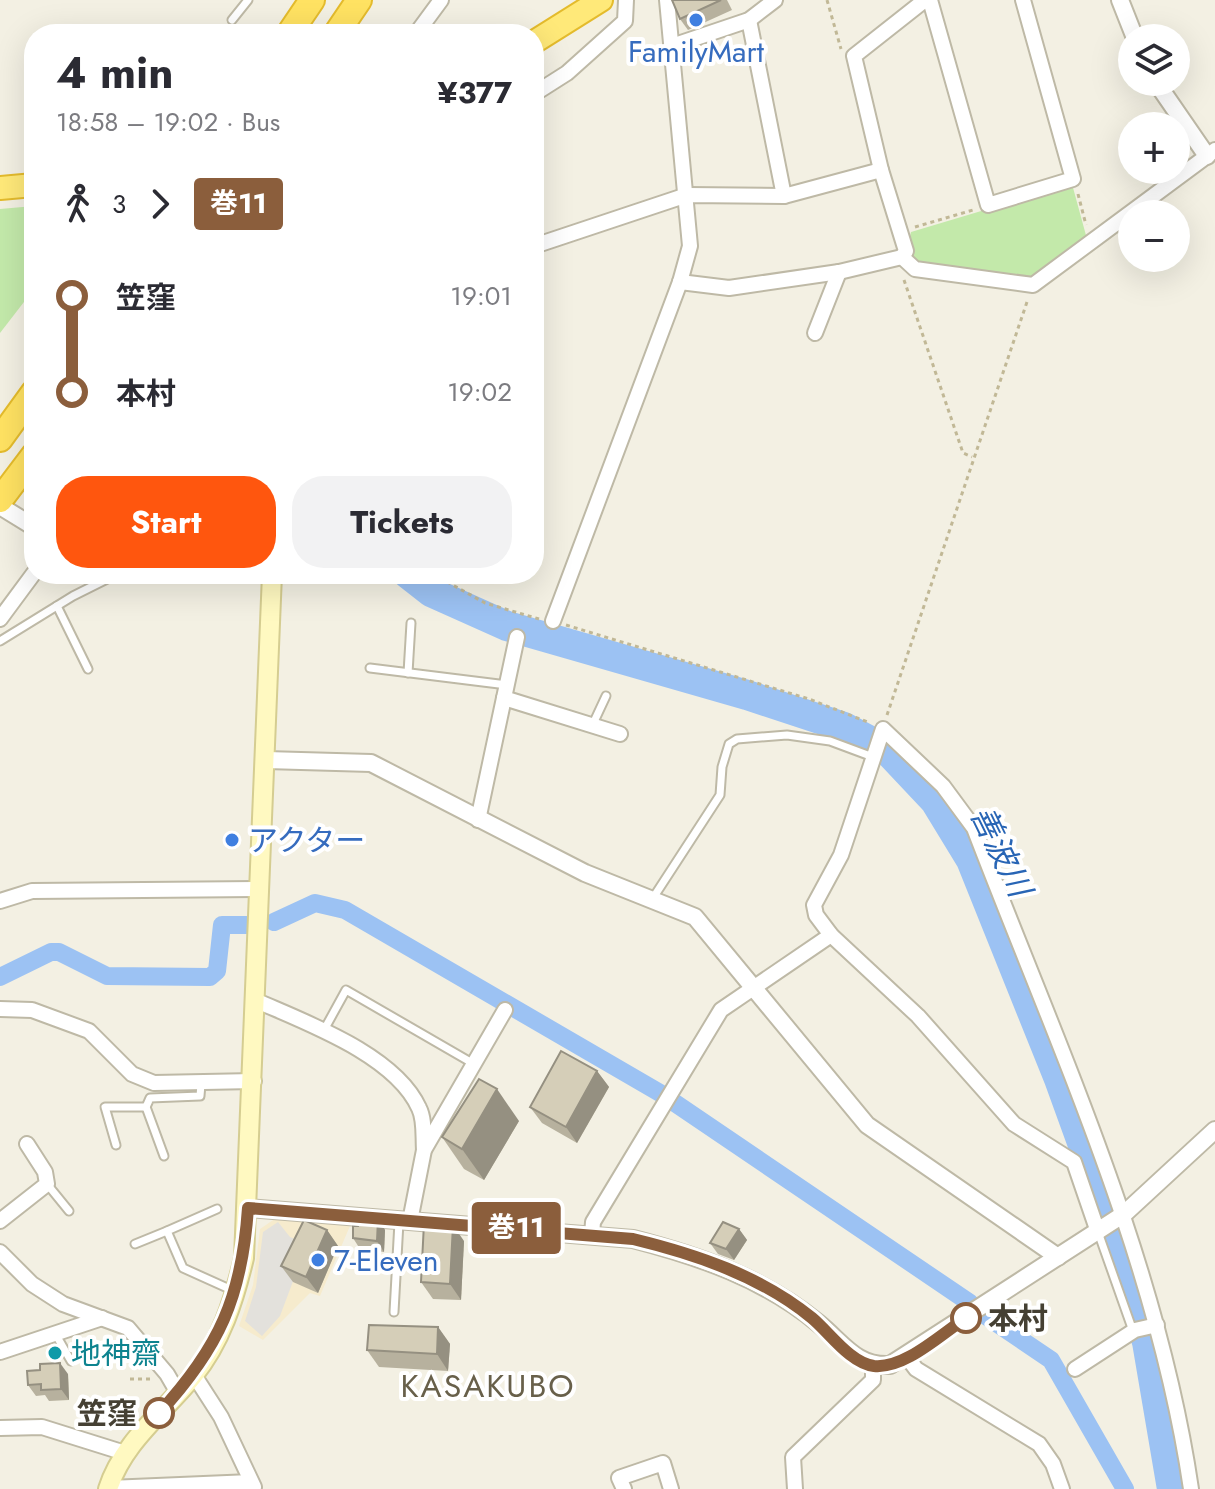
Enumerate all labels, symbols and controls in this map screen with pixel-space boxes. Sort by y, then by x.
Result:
marker: FamilyMart [687,11,705,29]
map controls [1118,24,1190,272]
button: layers [1118,24,1190,96]
place label: FamilyMart [628,30,765,73]
text: 4 min [56,41,173,105]
text: ¥377 [438,71,512,114]
text: 18:58 – 19:02 · Bus [56,103,280,141]
button: + [1118,112,1190,184]
icon: walk [56,182,100,226]
icon: forward [138,182,182,226]
text: 巻11 [210,183,267,224]
text: 3 [112,185,126,223]
button: − [1118,200,1190,272]
text: 笠窪 [116,276,176,319]
text: 19:01 [450,277,512,315]
text: 本村 [116,372,176,415]
text: 19:02 [447,373,512,411]
button: Start [56,476,276,568]
button: Tickets [292,476,512,568]
water label: 善波川 [959,798,1044,907]
place label: アクター [248,819,365,862]
marker: アクター [223,831,241,849]
line badge: 巻11 [470,1202,562,1254]
text: 巻11 [488,1207,544,1248]
place label: 7-Eleven [334,1239,438,1282]
marker: 7-Eleven [309,1251,327,1269]
place label: 本村 [988,1297,1048,1340]
marker: 本村 [951,1303,981,1333]
place label: 地神齋 [71,1332,161,1375]
marker: 地神齋 [46,1344,64,1362]
district label: KASAKUBO [400,1363,576,1409]
place label: 笠窪 [77,1392,137,1435]
marker: 笠窪 [144,1398,174,1428]

